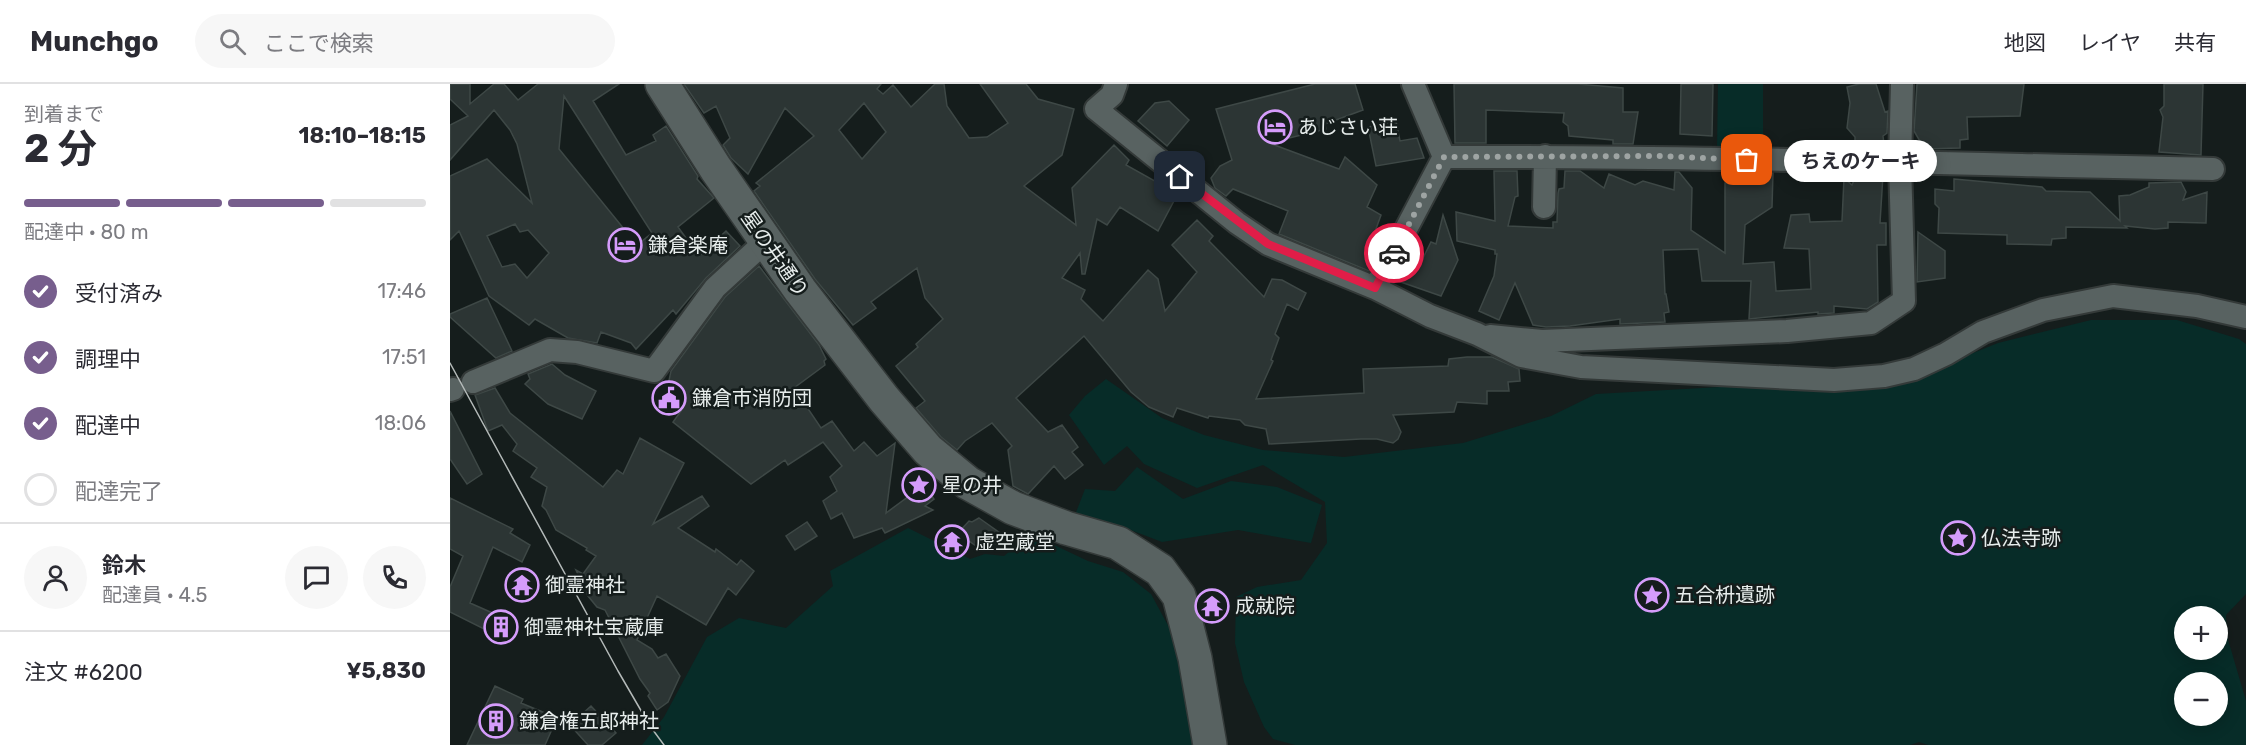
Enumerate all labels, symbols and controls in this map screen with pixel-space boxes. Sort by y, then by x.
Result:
search box [195,14,615,68]
text: Munchgo [30,25,159,58]
icon: search [216,25,249,58]
text: ここで検索 [264,30,374,57]
text: 地図 [2004,30,2046,55]
text: レイヤ [2079,30,2141,55]
text: 共有 [2174,30,2216,55]
text: 到着まで [24,102,104,126]
hotel icon: あじさい荘 [1257,109,1293,145]
place label: あじさい荘 [1298,115,1398,139]
text: 18:10–18:15 [299,122,426,149]
text: 2 分 [24,126,97,172]
pin [1721,134,1772,185]
callout: ちえのケーキ [1783,139,1936,181]
icon: bag [1730,143,1763,176]
text: ちえのケーキ [1801,149,1921,173]
pin [1154,151,1205,202]
icon: home [1163,160,1196,193]
street label: 星の井通り [736,206,814,302]
text: 配達中 · 80 m [24,220,149,244]
courier [1364,223,1424,283]
hotel icon: 鎌倉楽庵 [607,227,643,263]
place label: 鎌倉楽庵 [648,233,728,257]
icon: car [1378,237,1411,270]
icon: check [24,275,57,308]
text: 17:46 [378,279,426,303]
text: 受付済み [75,280,163,307]
icon: check [24,341,57,374]
text: 17:51 [382,345,426,369]
text: 調理中 [75,346,141,373]
public building icon: 鎌倉市消防団 [651,380,687,416]
place label: 鎌倉市消防団 [692,386,812,410]
icon: check [24,407,57,440]
text: 18:06 [375,411,426,435]
text: 配達中 [75,412,141,439]
place icon: 星の井 [901,467,937,503]
place label: 星の井 [942,473,1002,497]
text: 配達完了 [75,478,163,505]
place icon: 仏法寺跡 [1940,520,1976,556]
temple icon: 虚空蔵堂 [934,524,970,560]
place label: 仏法寺跡 [1981,526,2061,550]
place label: 虚空蔵堂 [975,530,1055,554]
button: person [24,546,87,609]
button: chat [285,546,348,609]
button: phone [363,546,426,609]
text: 鈴木 [102,552,146,579]
temple icon: 御霊神社 [504,567,540,603]
place label: 御霊神社 [545,573,625,597]
place icon: 五合枡遺跡 [1634,577,1670,613]
text: 配達員 · 4.5 [102,583,207,607]
place label: 五合枡遺跡 [1675,583,1775,607]
temple icon: 成就院 [1194,588,1230,624]
place label: 成就院 [1235,594,1295,618]
map controls [2174,606,2228,726]
button: + [2174,606,2228,660]
building icon: 御霊神社宝蔵庫 [483,609,519,645]
place label: 御霊神社宝蔵庫 [524,615,664,639]
text: ¥5,830 [346,657,426,684]
text: 注文 #6200 [24,659,143,686]
button: − [2174,672,2228,726]
building icon: 鎌倉権五郎神社 [478,703,514,739]
place label: 鎌倉権五郎神社 [519,709,659,733]

